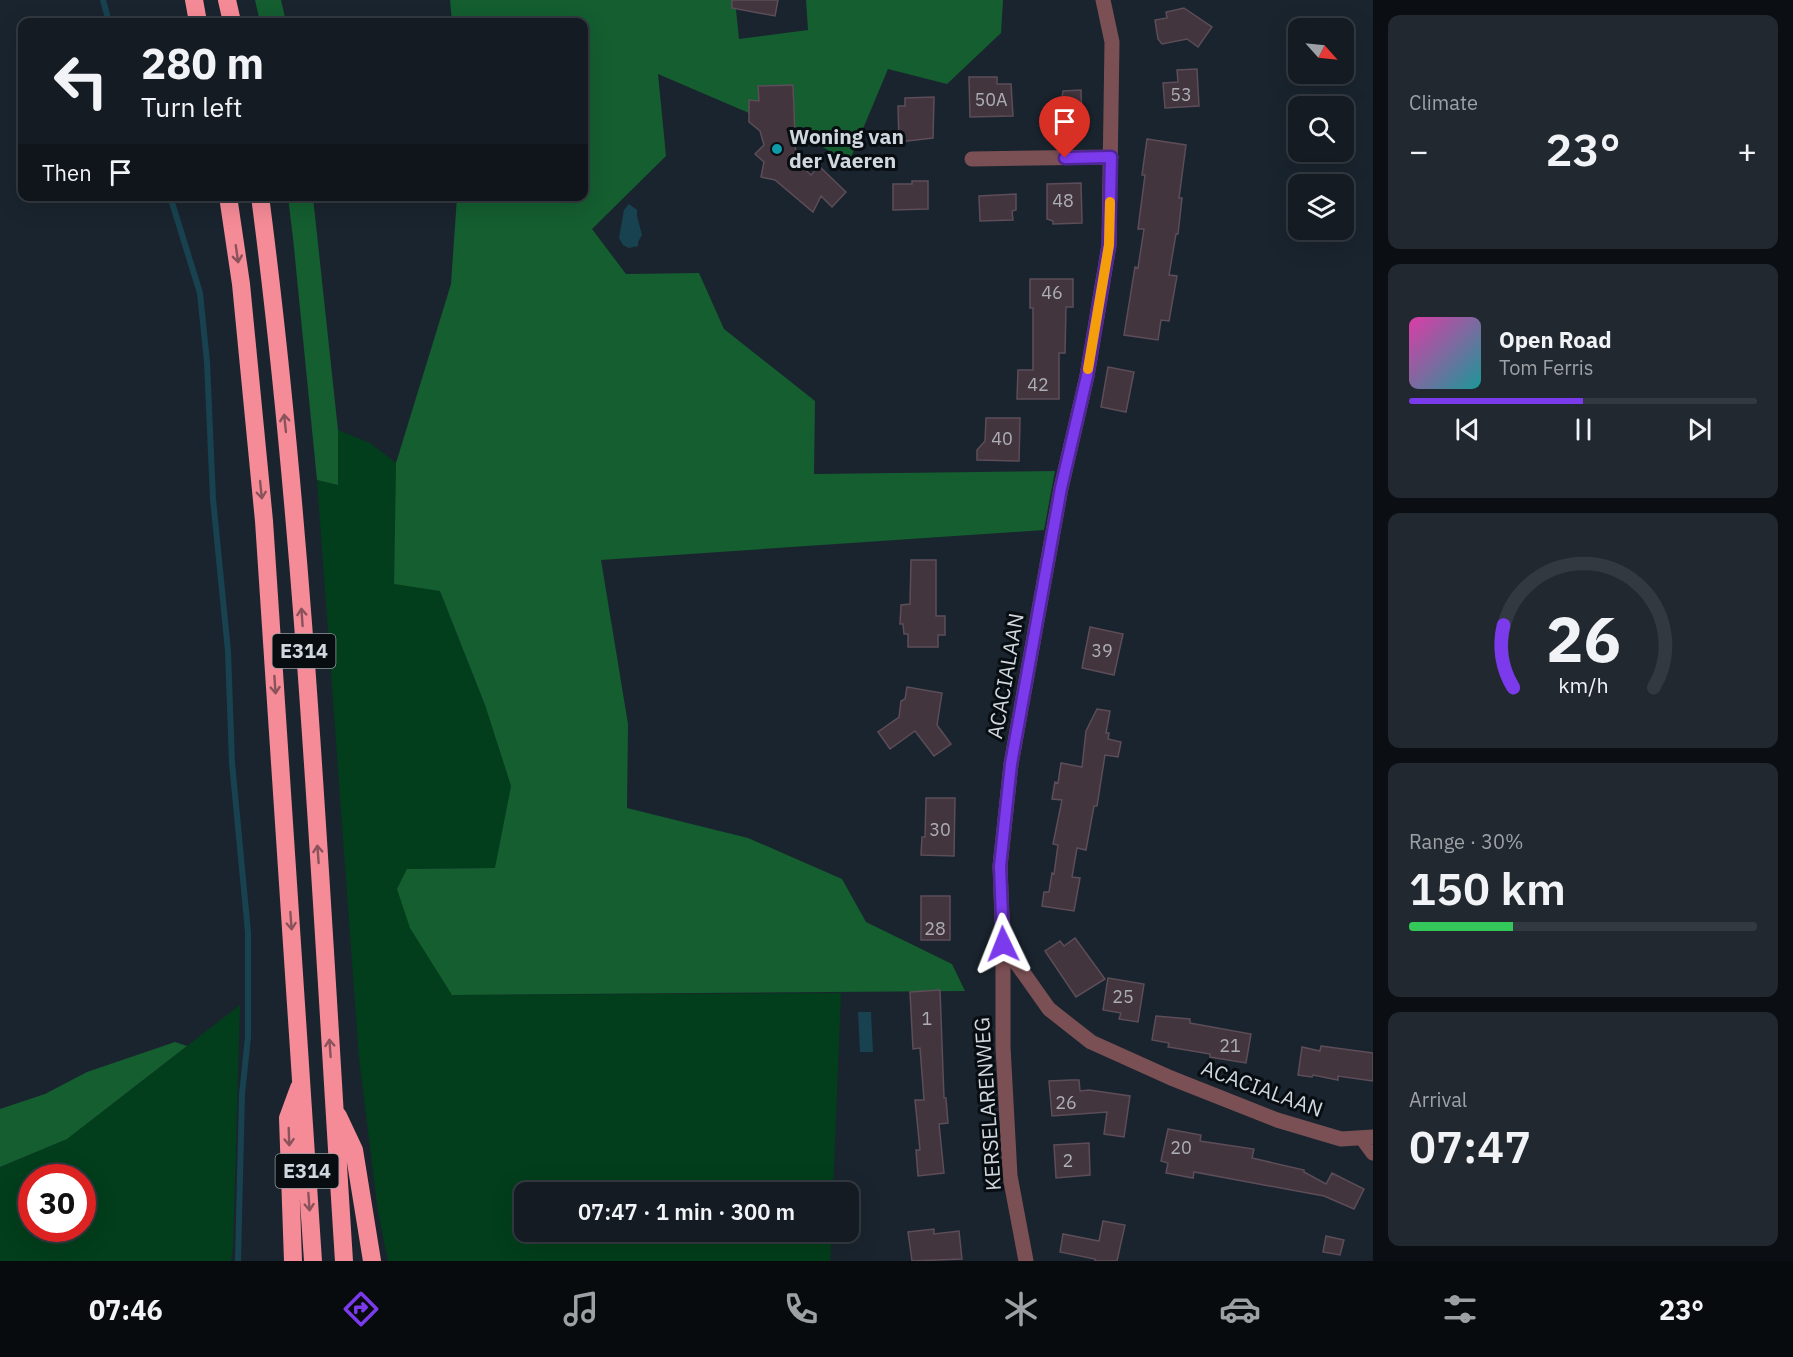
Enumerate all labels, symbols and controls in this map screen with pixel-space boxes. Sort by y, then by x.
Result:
north arrow [1288,18,1354,84]
map controls [1288,18,1354,240]
text: 280 m [141,36,264,91]
icon: left [42,42,120,120]
house number: 53 [1170,83,1192,106]
house number: 50A [974,88,1008,111]
text: Turn left [141,89,242,124]
text: Climate [1409,89,1478,116]
pin [1039,96,1090,158]
button: search [1288,96,1354,162]
icon: arrive [1048,105,1081,138]
text: 23° [1545,120,1621,178]
place label: Woning van der Vaeren [789,122,904,174]
text: − [1409,129,1429,172]
text: + [1737,129,1757,172]
marker: Woning van der Vaeren [770,142,784,156]
icon: arrive [104,156,137,189]
text: Then [42,158,92,187]
button: layers [1288,174,1354,240]
house number: 48 [1052,189,1074,212]
one-way arrow [231,244,242,264]
house number: 46 [1041,281,1063,304]
text: Open Road [1499,325,1612,354]
text: Tom Ferris [1499,354,1594,381]
house number: 42 [1027,373,1049,396]
one-way arrow [279,413,290,433]
icon: previous [1451,413,1484,446]
icon: pause [1567,413,1600,446]
icon: next [1683,413,1716,446]
house number: 40 [991,427,1013,450]
one-way arrow [256,480,267,500]
text: 26 [1546,598,1620,679]
one-way arrow [296,608,307,628]
street label: ACACIALAAN [980,611,1030,741]
road number: E314 [272,634,336,668]
house number: 39 [1091,639,1113,662]
text: km/h [1558,671,1608,699]
one-way arrow [270,674,281,694]
house number: 30 [929,818,951,841]
text: Range · 30% [1409,828,1524,855]
one-way arrow [313,844,324,864]
text: 150 km [1409,859,1566,917]
one-way arrow [286,911,297,931]
position arrow [971,912,1035,976]
house number: 28 [924,917,946,940]
house number: 25 [1112,985,1134,1008]
house number: 1 [922,1007,932,1030]
street label: KERSELARENWEG [967,1016,1007,1192]
house number: 21 [1219,1034,1241,1057]
one-way arrow [325,1039,336,1059]
street label: ACACIALAAN [1198,1053,1327,1123]
text: Arrival [1409,1086,1467,1113]
house number: 26 [1055,1091,1077,1114]
text: 07:47 [1409,1117,1531,1175]
one-way arrow [283,1126,294,1146]
house number: 20 [1170,1136,1192,1159]
house number: 2 [1063,1149,1073,1172]
road number: E314 [276,1154,338,1188]
speed limit sign: 30 [18,1164,96,1242]
one-way arrow [304,1192,315,1212]
text: 07:47 · 1 min · 300 m [578,1197,795,1226]
icon: directions [340,1288,382,1330]
icon: music [560,1288,602,1330]
icon: phone [780,1288,822,1330]
icon: climate [1000,1288,1042,1330]
icon: car [1219,1288,1261,1330]
icon: filters [1439,1288,1481,1330]
text: 07:46 [89,1292,163,1327]
text: 23° [1659,1292,1704,1327]

